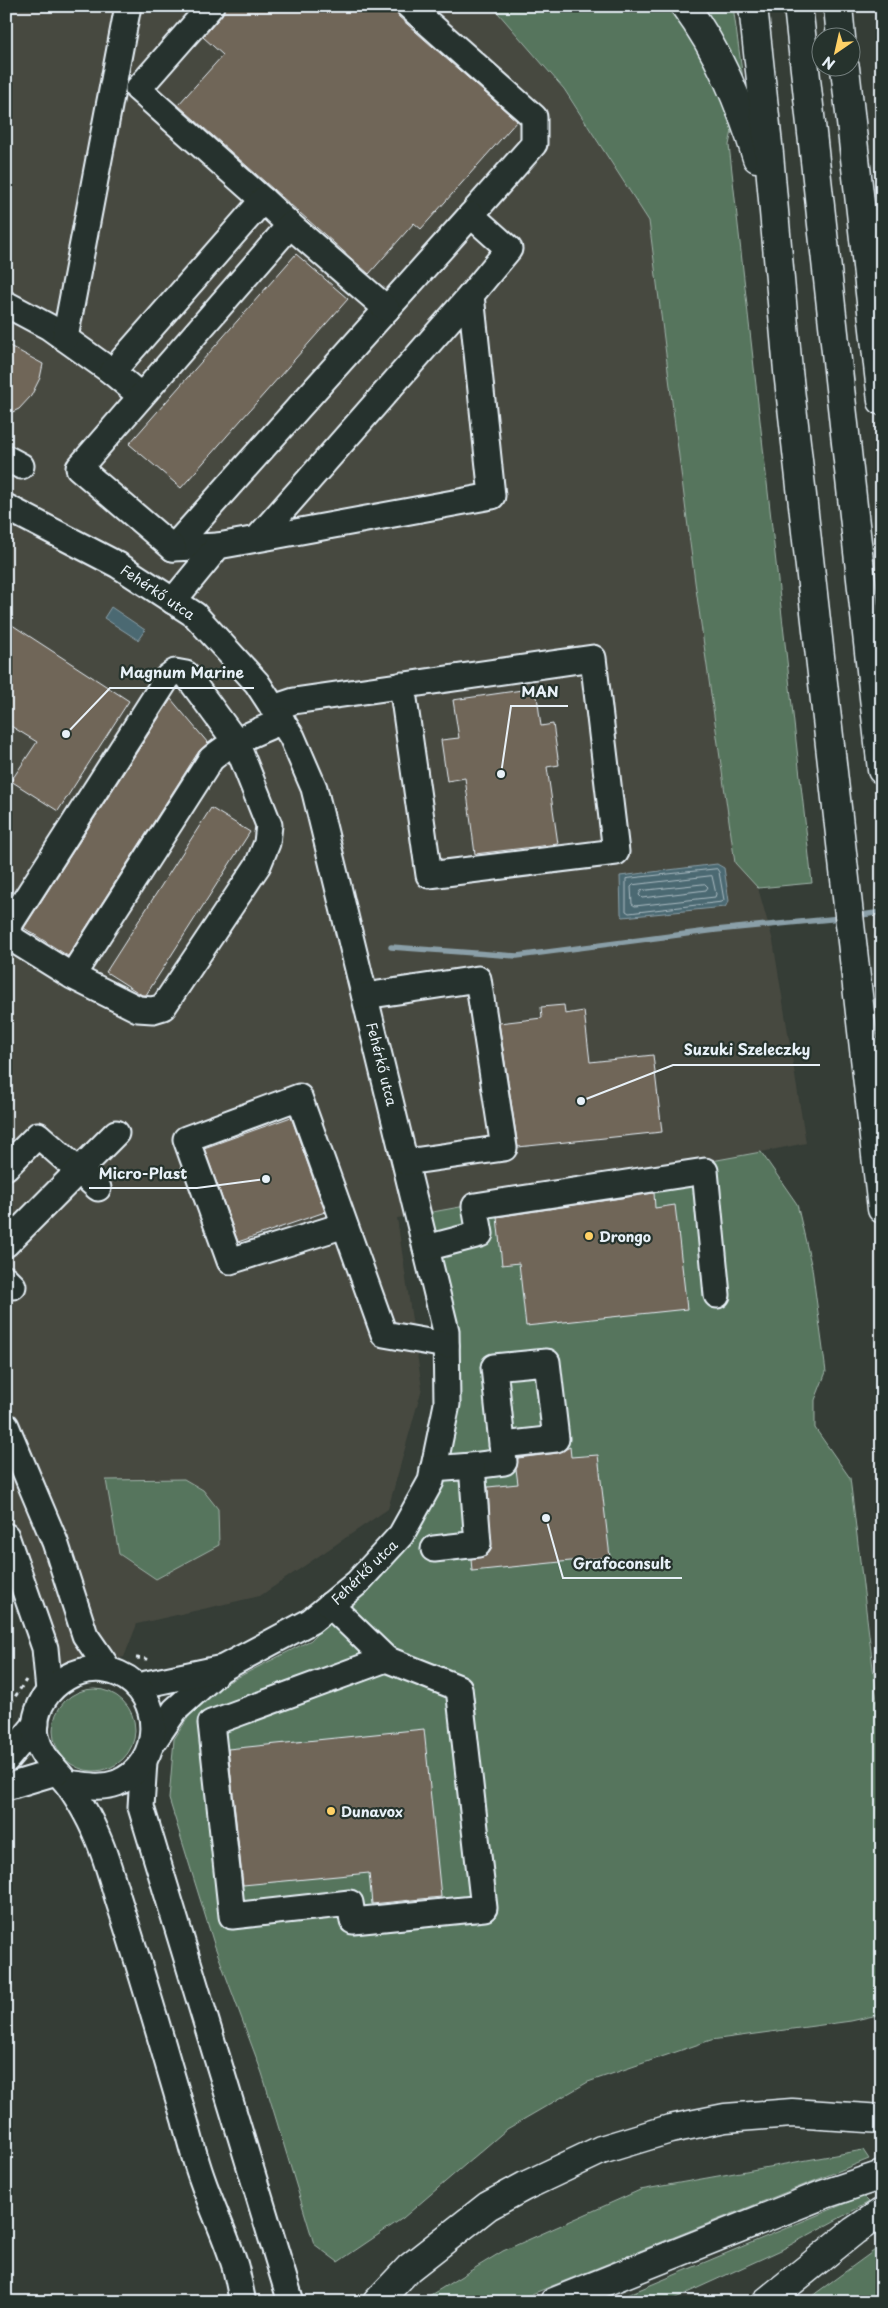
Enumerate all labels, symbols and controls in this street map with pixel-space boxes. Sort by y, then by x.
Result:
north arrow [810,28,860,78]
text: N [818,51,839,75]
street label: Fehérkő utca [117,559,200,625]
callout: Magnum Marine [110,658,254,688]
text: Magnum Marine [120,660,244,683]
callout: MAN [511,676,568,706]
text: MAN [521,679,559,702]
street label: Fehérkő utca [361,1020,403,1108]
callout: Suzuki Szeleczky [673,1035,820,1065]
text: Suzuki Szeleczky [684,1037,810,1060]
callout: Micro-Plast [89,1158,197,1188]
text: Micro-Plast [99,1161,187,1184]
place label: Drongo [599,1226,651,1247]
marker: Drongo [583,1230,595,1242]
street label: Fehérkő utca [326,1534,402,1609]
callout: Grafoconsult [563,1548,682,1578]
text: Grafoconsult [573,1551,671,1574]
place label: Dunavox [341,1801,403,1822]
marker: Dunavox [325,1805,337,1817]

